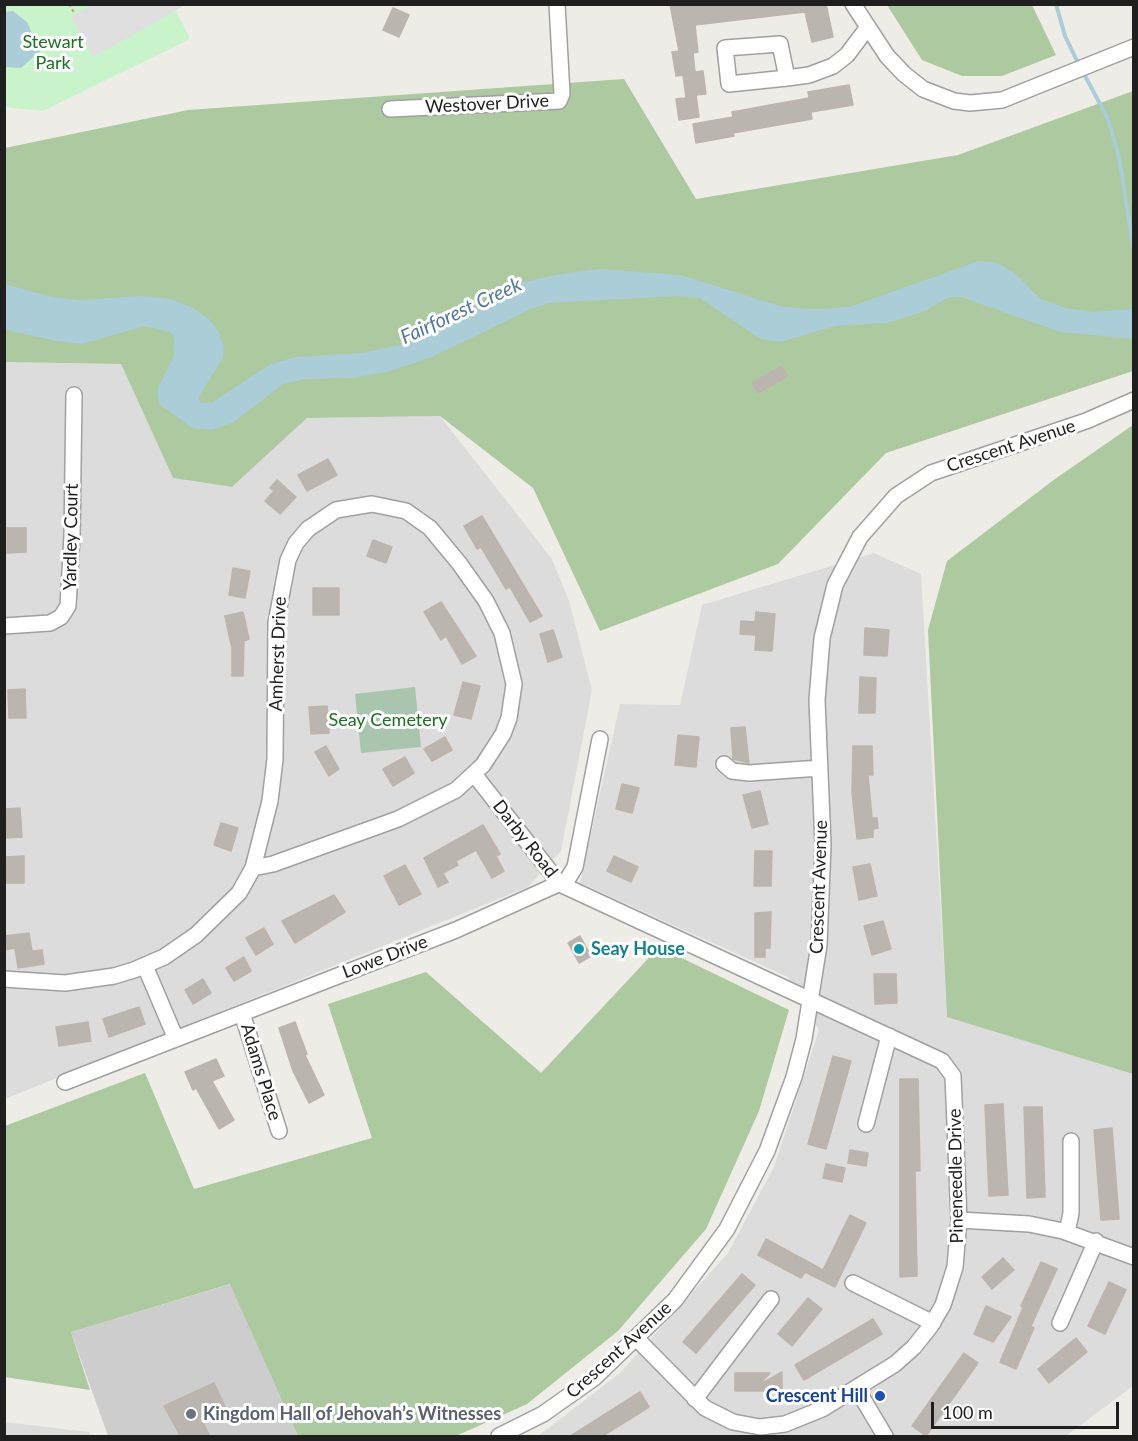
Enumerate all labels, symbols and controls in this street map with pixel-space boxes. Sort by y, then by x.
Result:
park label: Stewart Park [22,31,84,74]
street label: Westover Drive [425,90,549,118]
water label: Fairforest Creek [397,272,525,350]
street label: Crescent Avenue [944,415,1078,477]
street label: Yardley Court [59,483,83,591]
street label: Amherst Drive [265,596,291,712]
park label: Seay Cemetery [328,709,448,731]
street label: Darby Road [488,796,562,882]
street label: Crescent Avenue [806,820,832,954]
street label: Lowe Drive [339,931,431,983]
place label: Seay House [591,938,685,960]
marker: Seay House [572,942,586,956]
street label: Adams Place [236,1021,286,1123]
street label: Pineneedle Drive [944,1108,968,1244]
street label: Crescent Avenue [562,1297,676,1403]
place label: Crescent Hill [766,1385,868,1407]
marker: Crescent Hill [873,1389,887,1403]
scale bar [934,1390,1122,1428]
text: 100 m [942,1401,993,1423]
place label: Kingdom Hall of Jehovah’s Witnesses [203,1403,501,1425]
marker: Kingdom Hall of Jehovah’s Witnesses [184,1407,198,1421]

